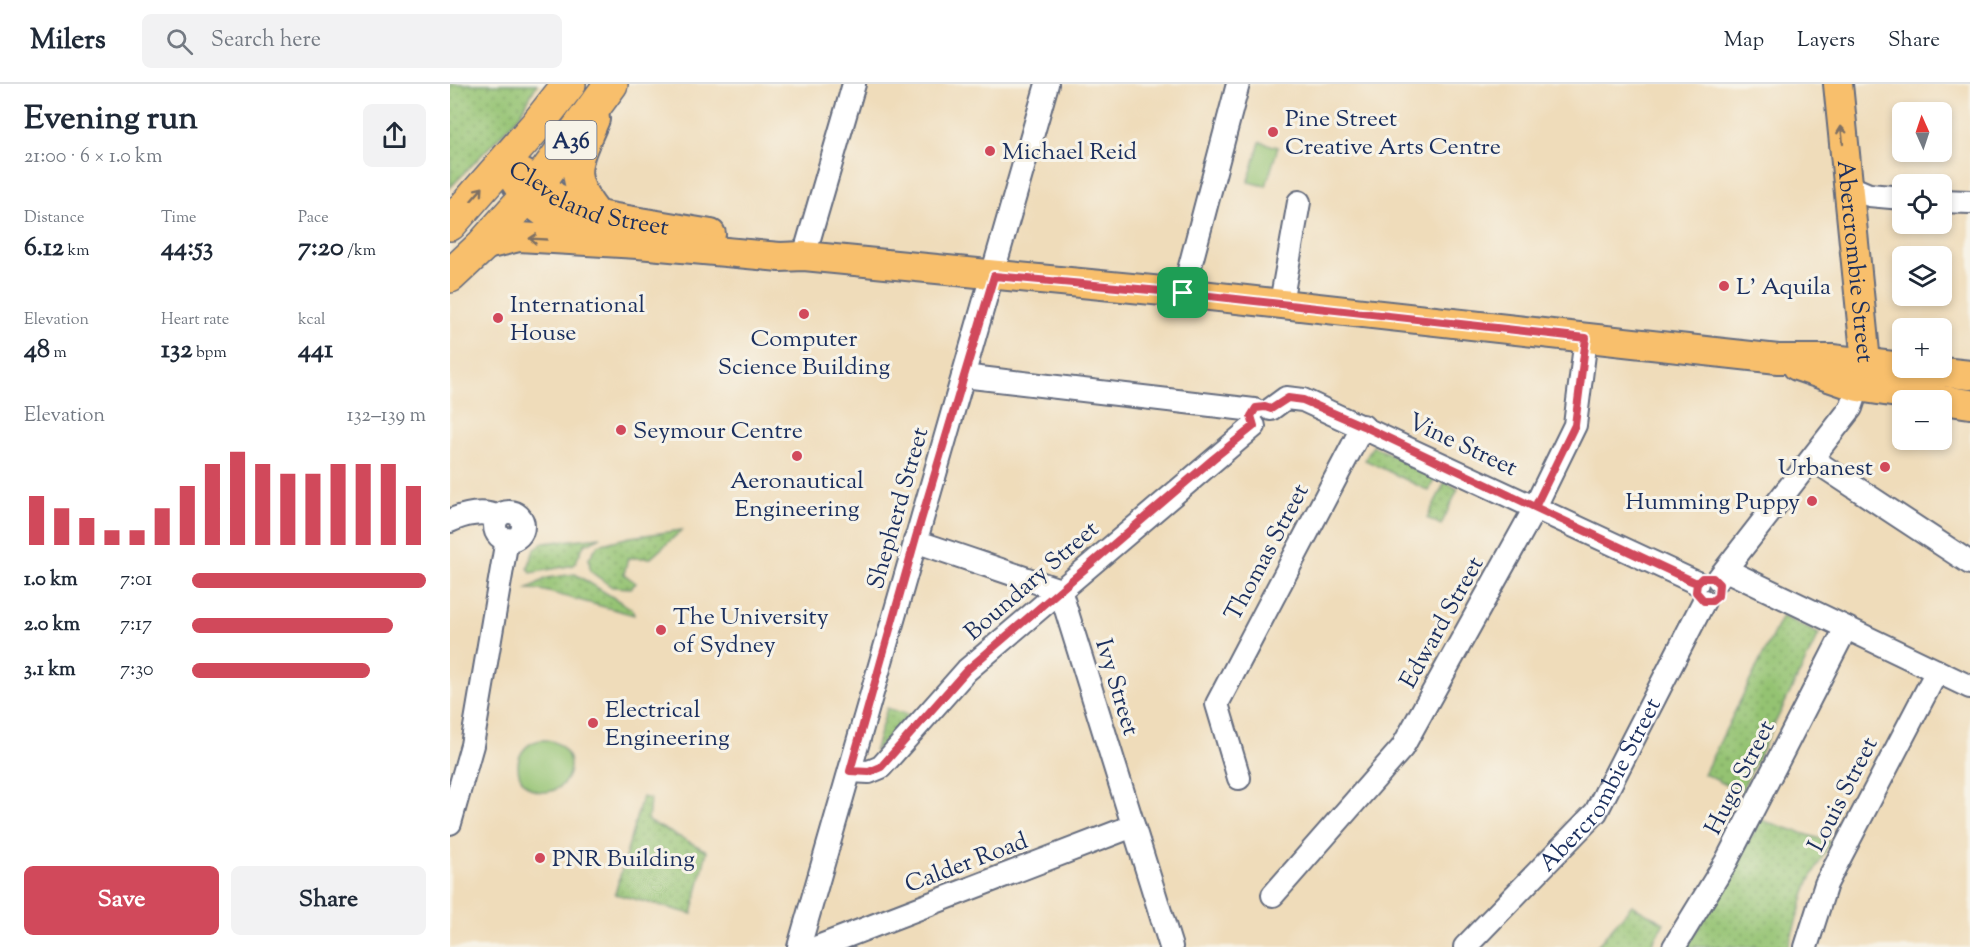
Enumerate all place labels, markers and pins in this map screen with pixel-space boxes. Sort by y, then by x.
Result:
place label: Pine Street Creative Arts Centre [1285,103,1501,165]
marker: Pine Street Creative Arts Centre [1266,125,1280,139]
place label: Michael Reid [1002,136,1138,170]
marker: Michael Reid [983,144,997,158]
pin [1157,267,1208,318]
place label: L’ Aquila [1736,271,1831,305]
marker: L’ Aquila [1717,279,1731,293]
place label: International House [510,289,645,351]
marker: Computer Science Building [797,307,811,321]
marker: International House [491,311,505,325]
place label: Computer Science Building [718,323,890,385]
place label: Seymour Centre [633,415,803,449]
marker: Seymour Centre [614,423,628,437]
marker: Aeronautical Engineering [790,449,804,463]
place label: Urbanest [1778,452,1873,486]
marker: Urbanest [1878,460,1892,474]
place label: Aeronautical Engineering [730,465,864,527]
place label: Humming Puppy [1625,486,1800,520]
marker: Humming Puppy [1805,494,1819,508]
place label: The University of Sydney [673,601,829,663]
marker: The University of Sydney [654,623,668,637]
place label: Electrical Engineering [605,694,730,756]
marker: Electrical Engineering [586,716,600,730]
place label: PNR Building [552,843,695,877]
marker: PNR Building [533,851,547,865]

